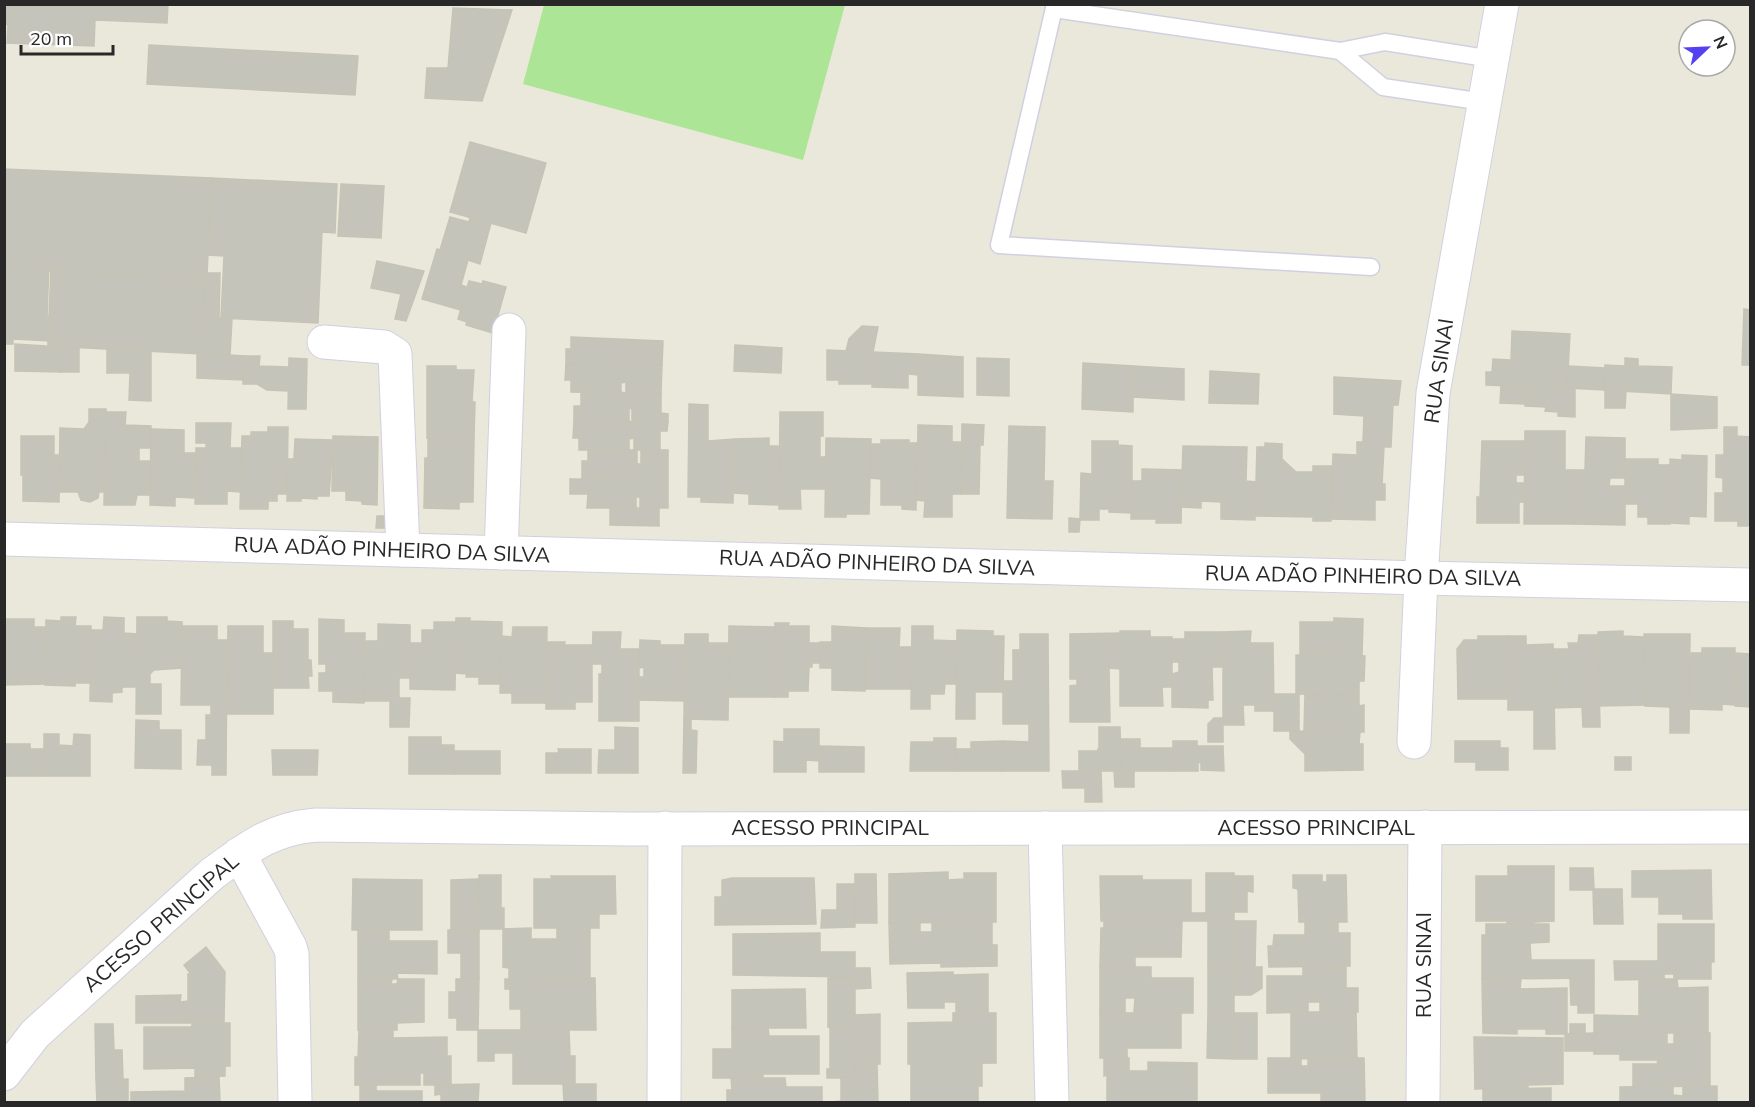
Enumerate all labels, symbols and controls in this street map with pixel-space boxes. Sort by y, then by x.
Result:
scale bar [21,18,112,56]
north arrow [1677,18,1737,78]
text: 20 m [30,27,72,50]
text: N [1709,33,1732,52]
street label: RUA SINAI [1418,317,1458,425]
street label: RUA ADÃO PINHEIRO DA SILVA [233,530,551,568]
street label: RUA ADÃO PINHEIRO DA SILVA [718,543,1036,581]
street label: RUA ADÃO PINHEIRO DA SILVA [1205,559,1522,591]
street label: ACESSO PRINCIPAL [731,814,929,840]
street label: ACESSO PRINCIPAL [1217,814,1415,840]
street label: ACESSO PRINCIPAL [77,847,244,997]
street label: RUA SINAI [1410,912,1436,1018]

